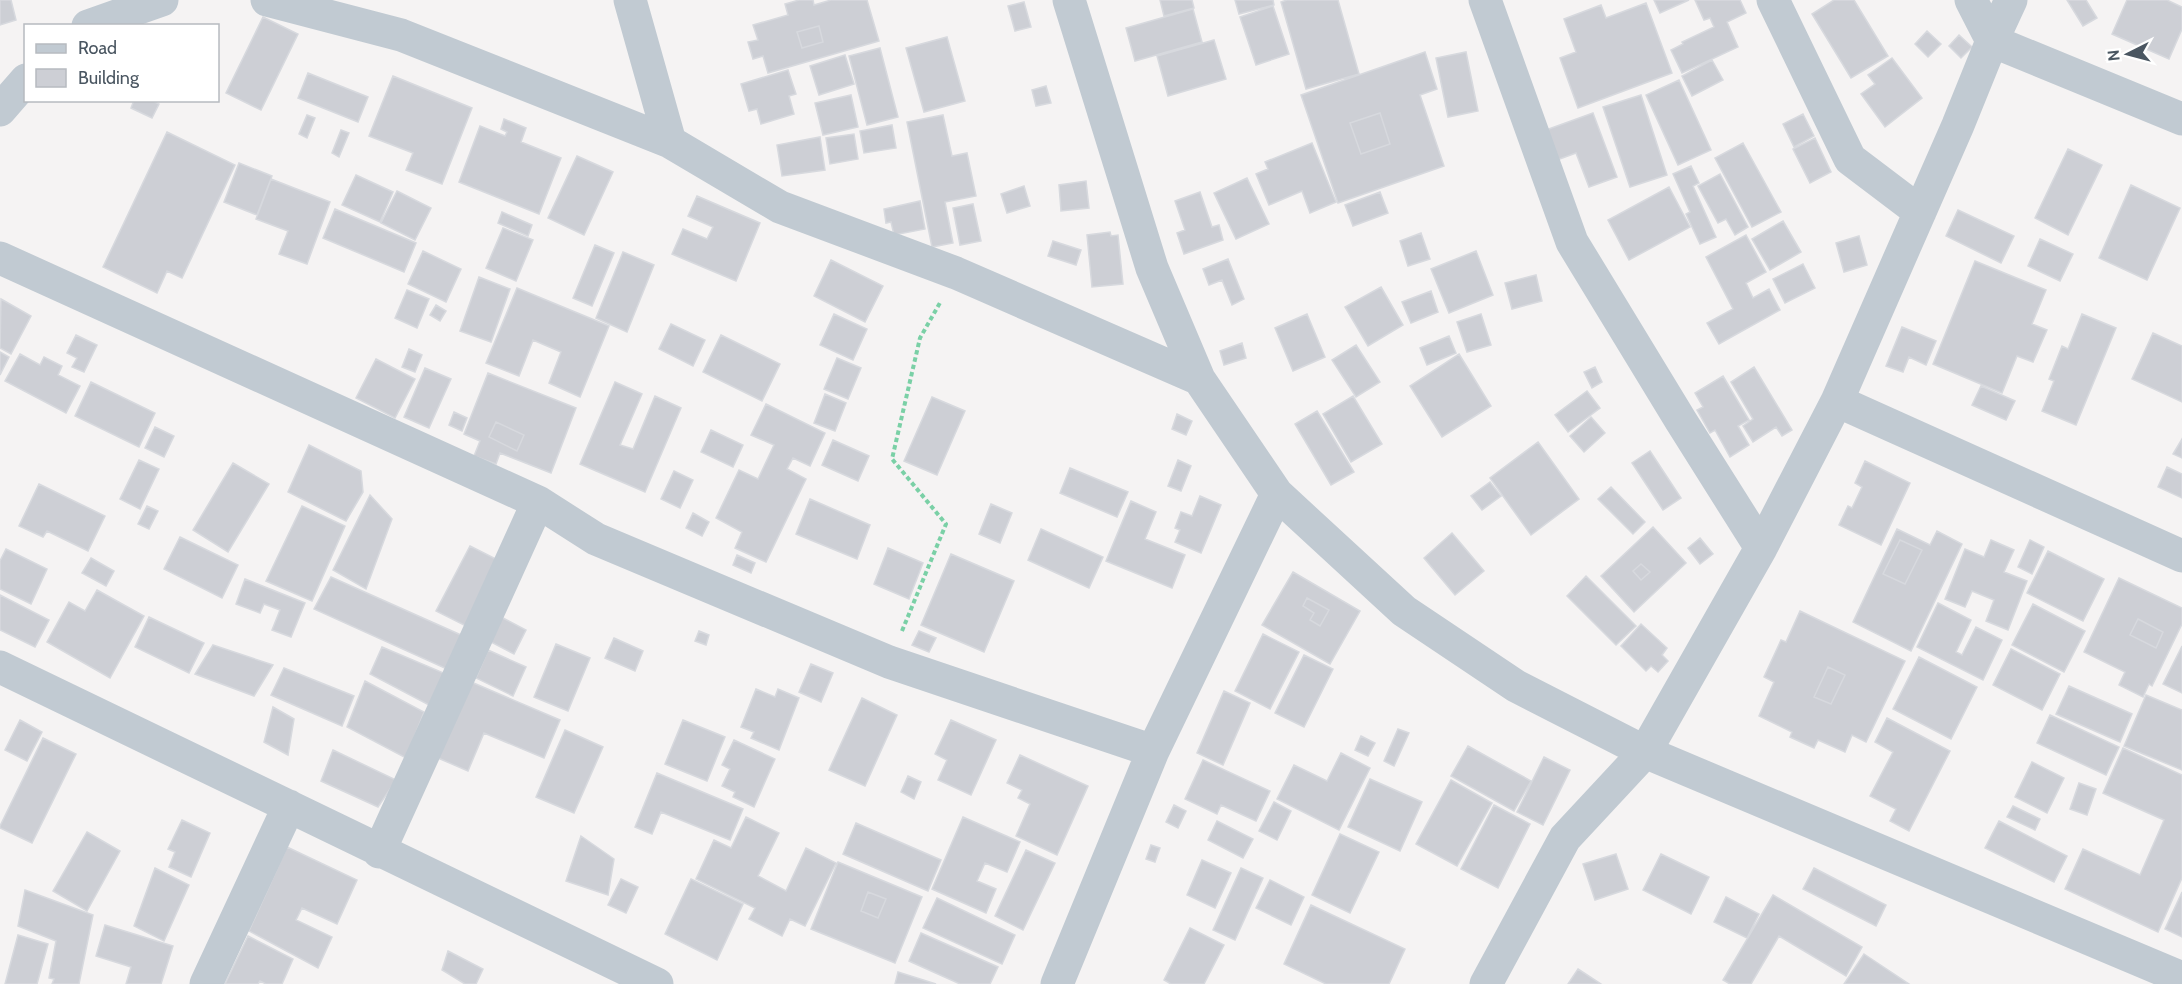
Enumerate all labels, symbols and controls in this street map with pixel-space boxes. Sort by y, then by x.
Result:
legend [24,24,219,102]
north arrow [2098,24,2158,84]
text: Road [78,37,117,59]
text: N [2104,49,2124,62]
text: Building [78,67,140,89]

